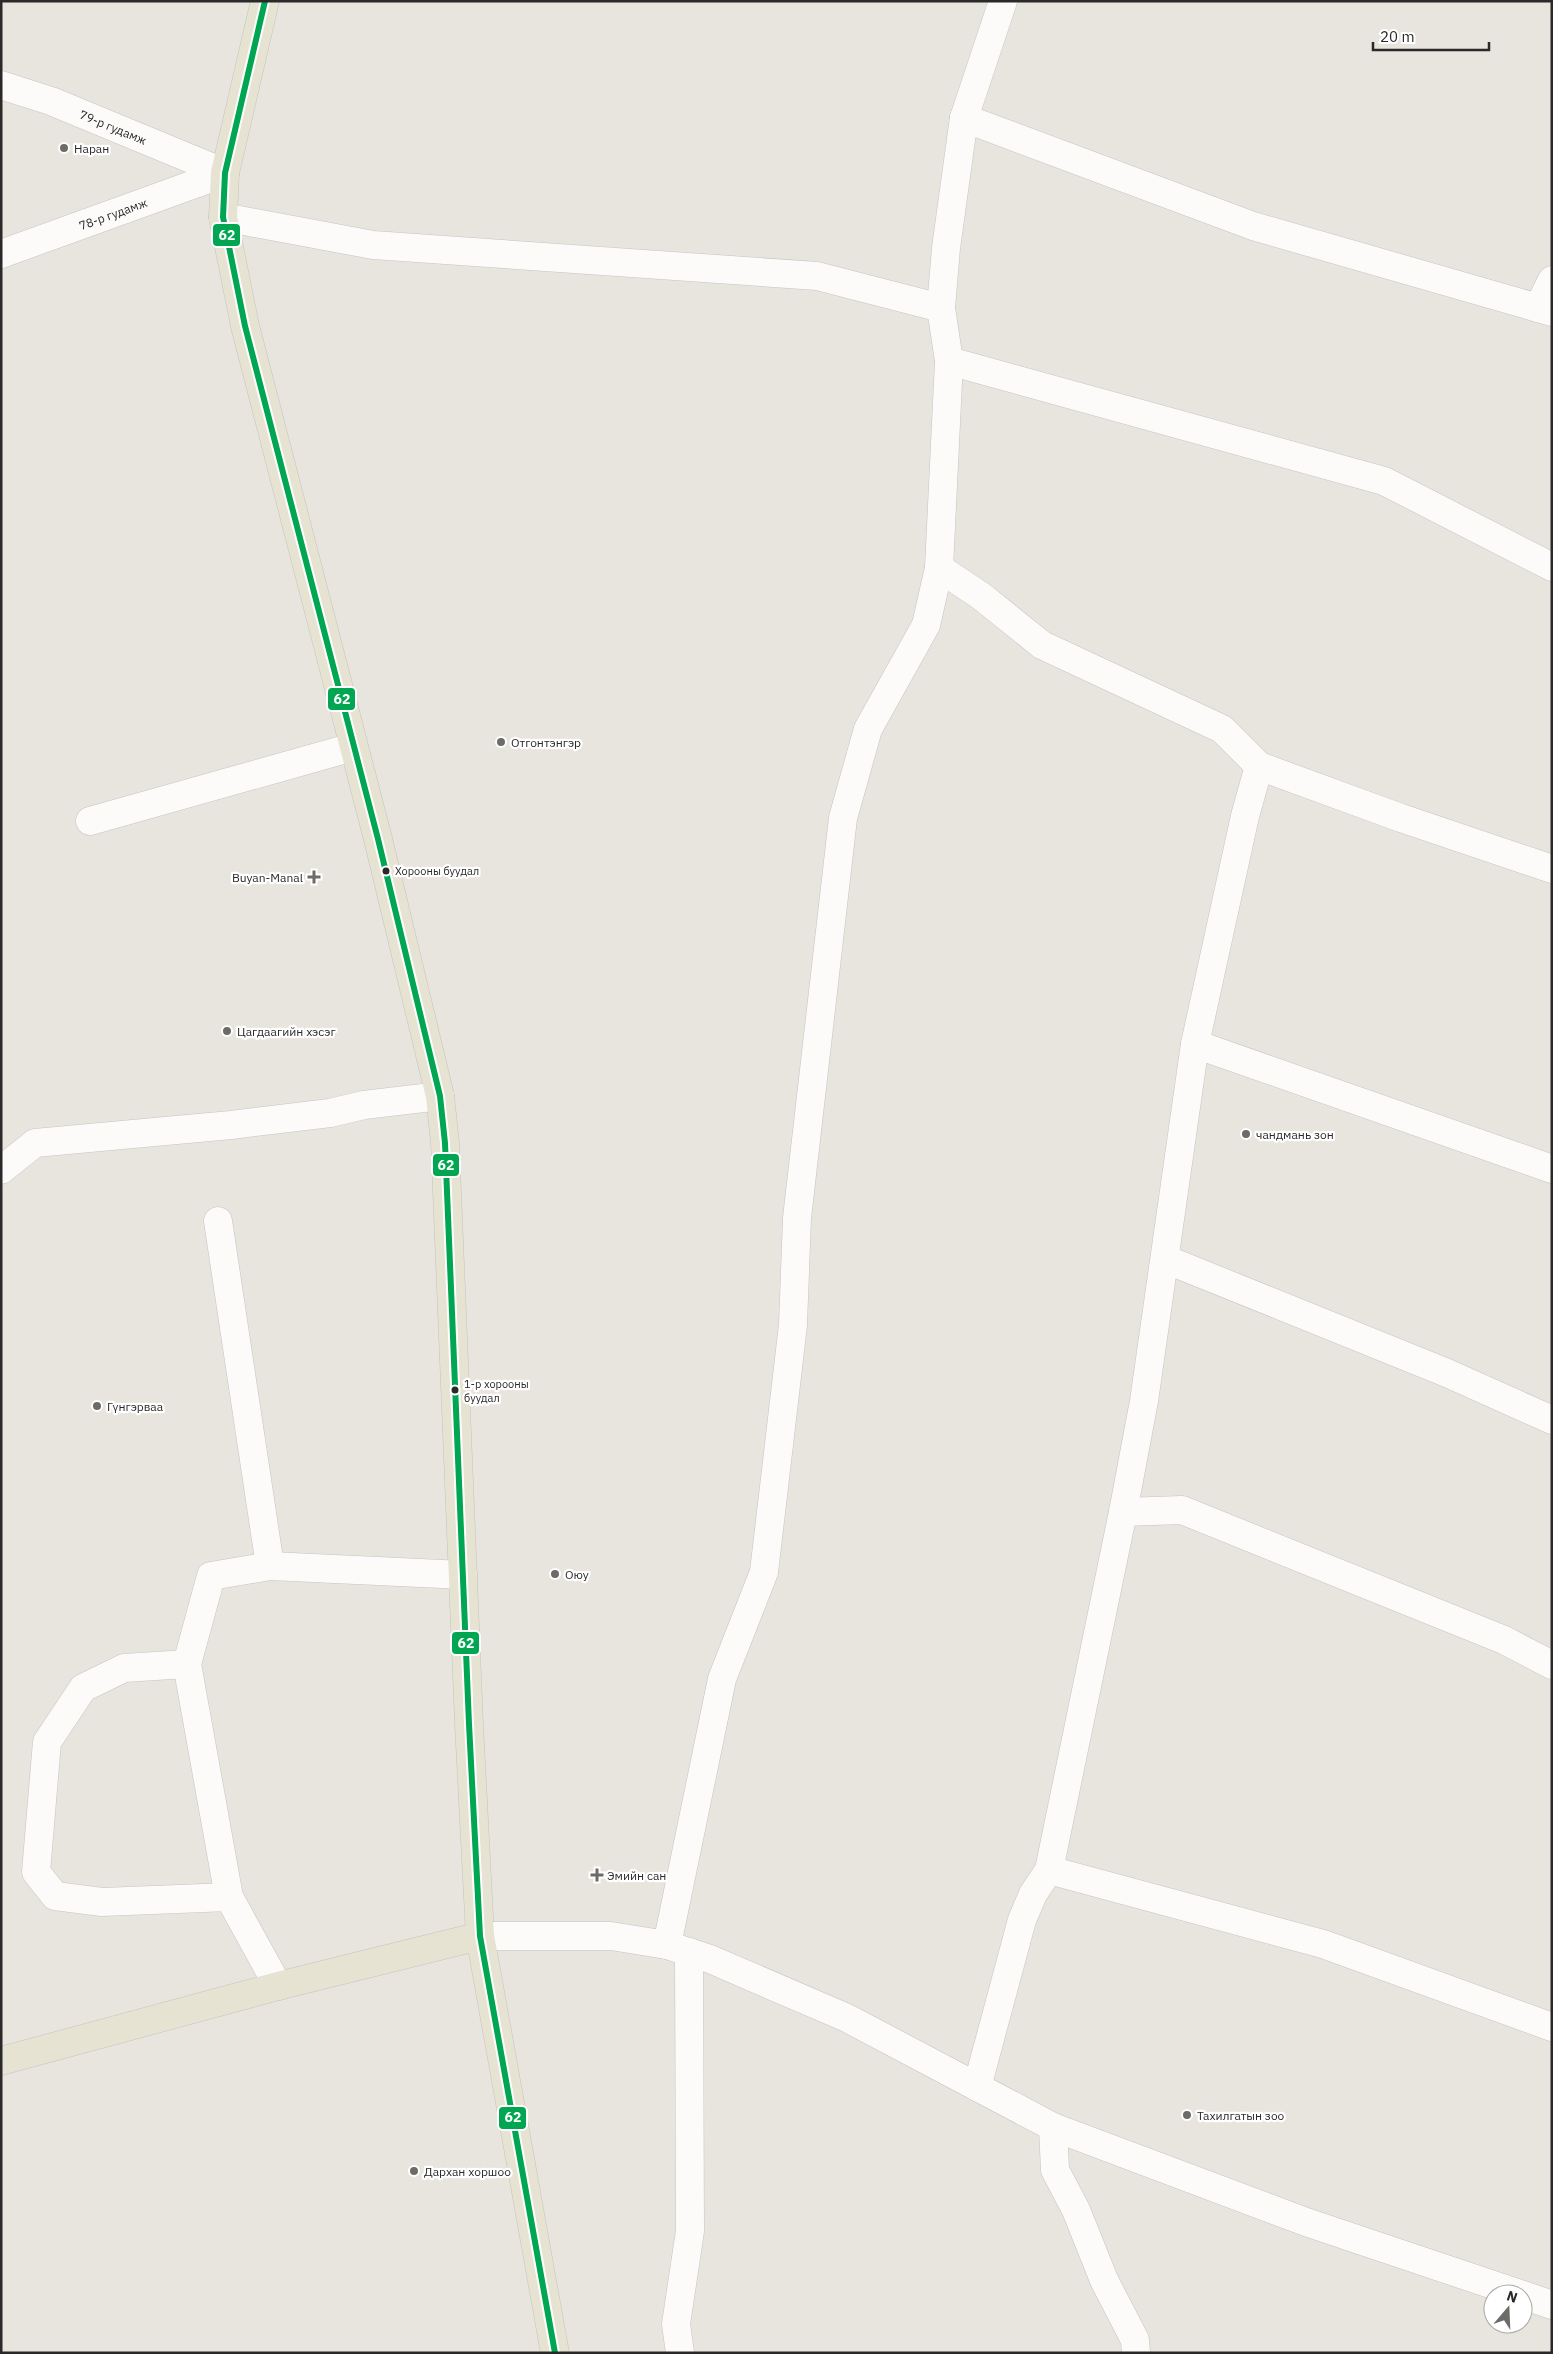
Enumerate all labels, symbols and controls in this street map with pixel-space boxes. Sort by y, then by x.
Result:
scale bar [1373,20,1489,52]
text: 20 m [1380,27,1415,46]
street label: 79-р гудамж [78,106,149,147]
place label: Наран [74,141,109,156]
marker: Наран [58,142,70,154]
street label: 78-р гудамж [77,194,149,233]
line badge: 62 [212,223,241,247]
text: 62 [219,226,235,244]
line badge: 62 [327,687,356,711]
text: 62 [334,690,350,708]
place label: Отгонтэнгэр [511,735,581,750]
marker: Отгонтэнгэр [495,736,507,748]
place label: Хорооны буудал [395,864,479,878]
marker: Хорооны буудал [381,866,391,876]
place label: Buyan-Manal [232,870,303,885]
marker: Buyan-Manal [307,870,321,884]
place label: Цагдаагийн хэсэг [237,1024,336,1039]
marker: Цагдаагийн хэсэг [221,1025,233,1037]
place label: чандмань зон [1256,1127,1334,1142]
marker: чандмань зон [1240,1128,1252,1140]
line badge: 62 [432,1153,460,1177]
text: 62 [438,1156,454,1174]
place label: 1-р хорооны буудал [464,1377,529,1405]
marker: 1-р хорооны буудал [450,1385,460,1395]
place label: Гүнгэрваа [107,1399,164,1414]
marker: Гүнгэрваа [91,1400,103,1412]
place label: Оюу [565,1567,589,1582]
marker: Оюу [549,1568,561,1580]
line badge: 62 [451,1631,480,1655]
text: 62 [458,1634,474,1652]
place label: Эмийн сан [607,1868,666,1883]
marker: Эмийн сан [591,1869,603,1881]
line badge: 62 [498,2106,527,2130]
text: 62 [505,2108,521,2126]
place label: Тахилгатын зоо [1197,2108,1285,2123]
marker: Тахилгатын зоо [1181,2109,1193,2121]
place label: Дархан хоршоо [424,2164,511,2179]
marker: Дархан хоршоо [408,2165,420,2177]
north arrow [1483,2284,1533,2334]
text: N [1505,2287,1520,2307]

